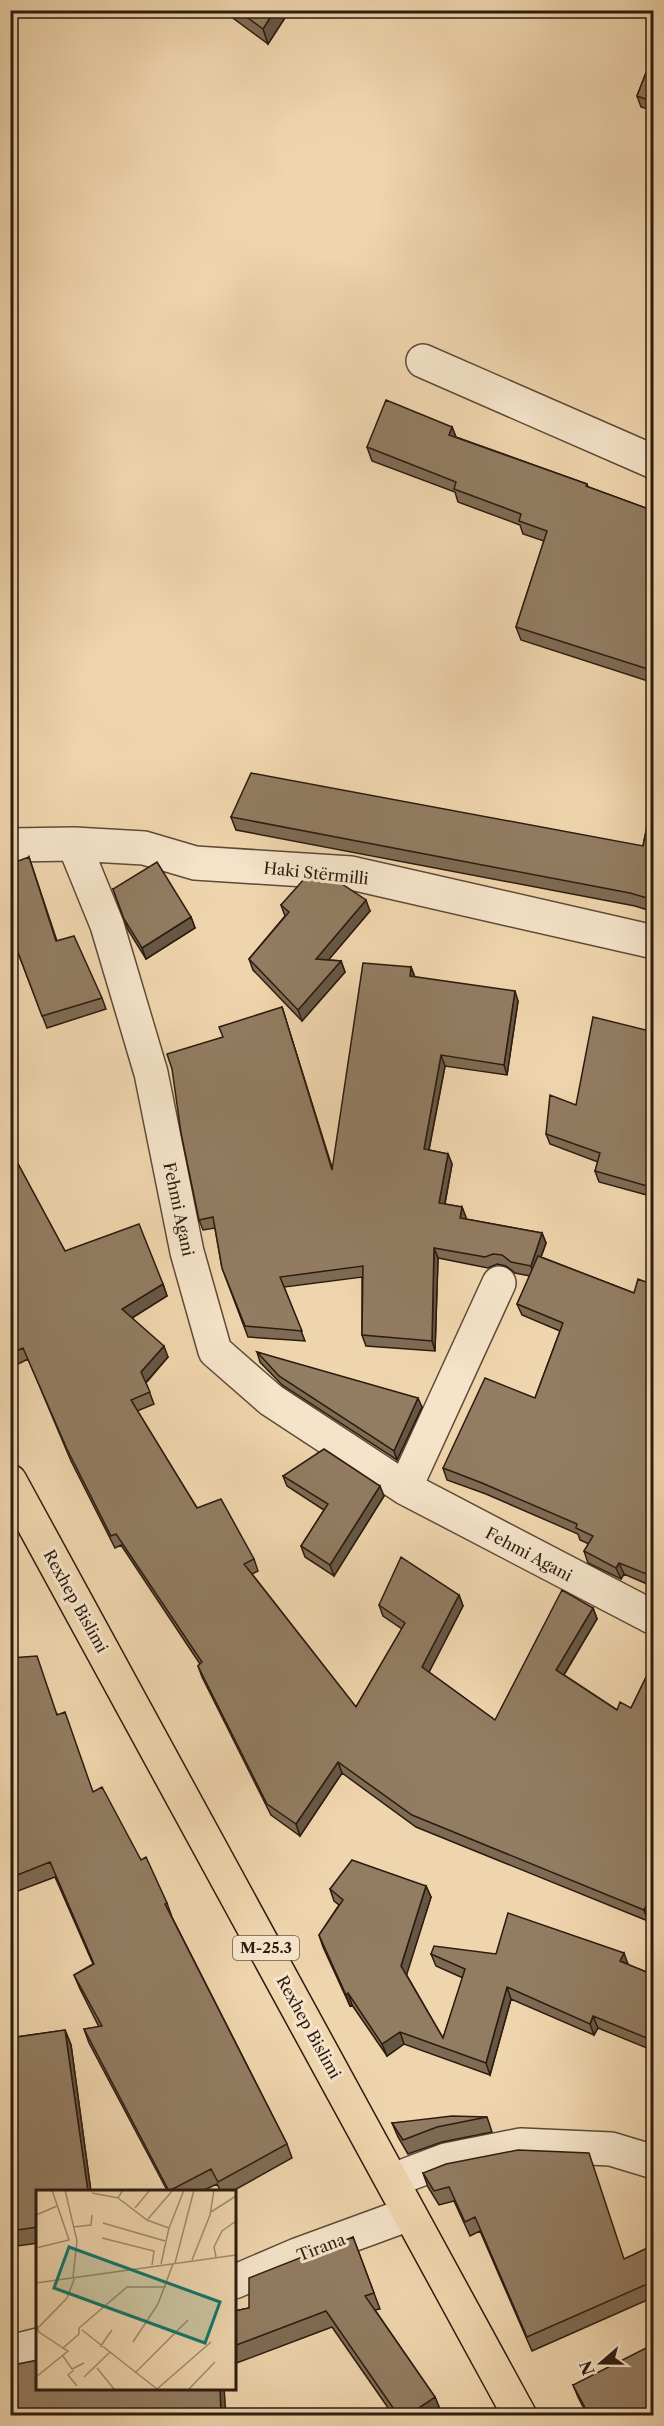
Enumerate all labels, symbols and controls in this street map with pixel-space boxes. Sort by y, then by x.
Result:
street label: Haki Stërmilli [262,858,370,888]
street label: Fehmi Agani [159,1160,199,1258]
street label: Fehmi Agani [482,1523,576,1585]
street label: Rexhep Bislimi [39,1546,113,1656]
road number: M-25.3 [233,1936,299,1960]
street label: Rexhep Bislimi [272,1972,346,2082]
inset map [36,2190,236,2390]
street label: Tirana [294,2228,349,2265]
north arrow [571,2333,631,2393]
text: N [575,2358,599,2378]

